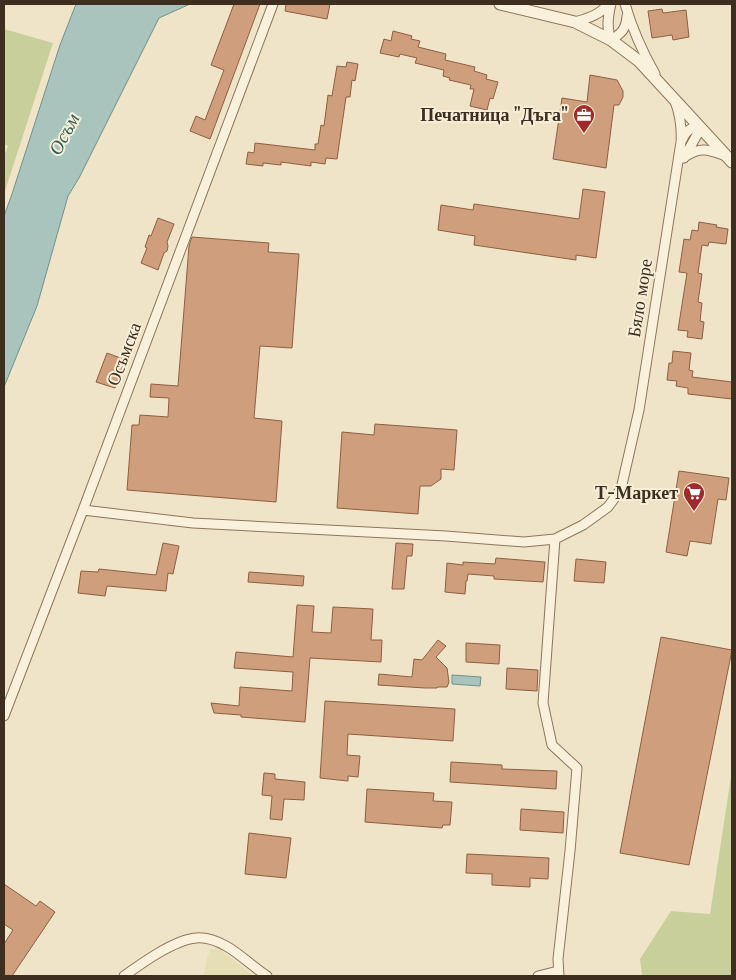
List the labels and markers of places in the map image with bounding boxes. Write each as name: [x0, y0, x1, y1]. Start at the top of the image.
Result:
office icon: Печатница "Дъга": [572, 103, 596, 134]
place label: Печатница "Дъга": [420, 104, 568, 126]
supermarket icon: Т-Маркет: [682, 481, 706, 512]
place label: Т-Маркет: [595, 482, 678, 504]

